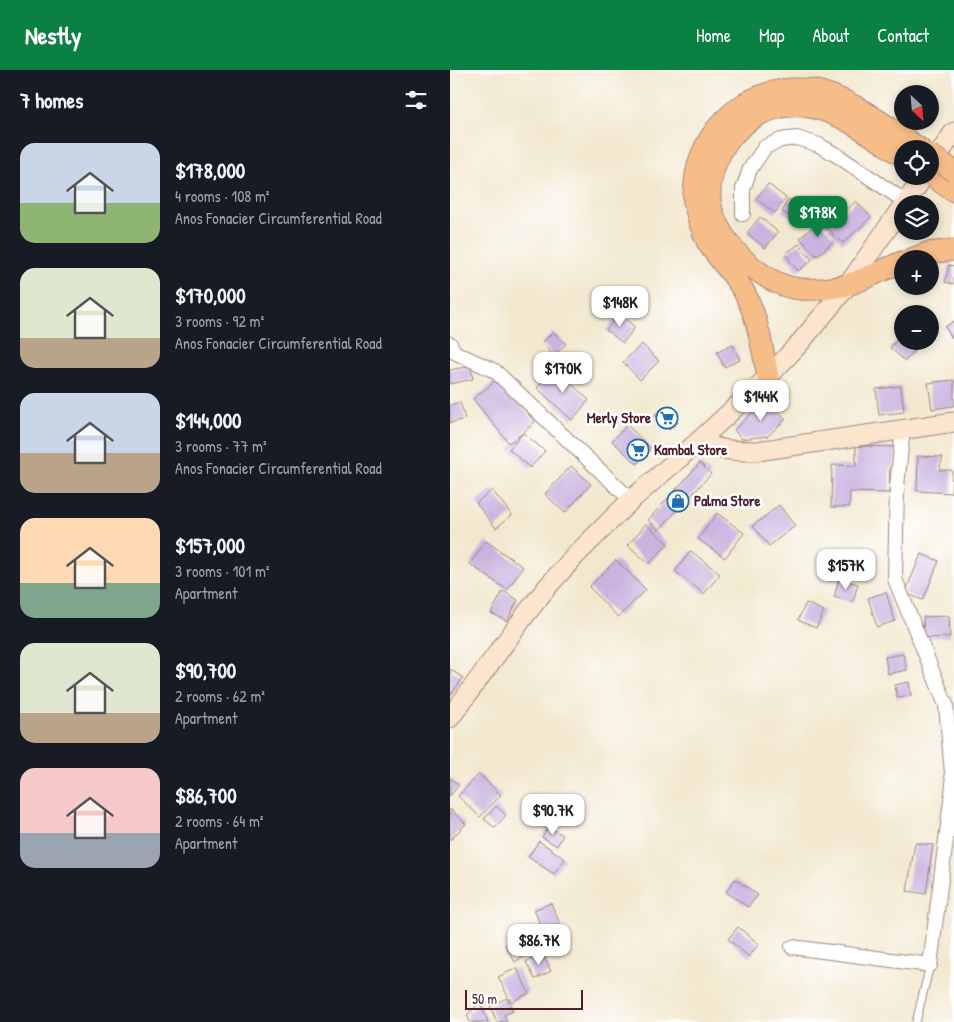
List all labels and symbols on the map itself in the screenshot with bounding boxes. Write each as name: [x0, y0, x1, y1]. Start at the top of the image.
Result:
north arrow: [894, 85, 939, 130]
pin: $178K: [783, 196, 853, 238]
pin: $148K: [585, 286, 655, 328]
pin: $170K: [528, 352, 598, 394]
pin: $144K: [726, 380, 796, 422]
supermarket icon: Merly Store: [655, 406, 679, 430]
place label: Merly Store: [587, 407, 651, 429]
supermarket icon: Kambal Store: [626, 438, 650, 462]
place label: Kambal Store: [654, 439, 727, 460]
shop icon: Palma Store: [666, 489, 690, 513]
place label: Palma Store: [694, 490, 760, 511]
pin: $157K: [811, 548, 881, 591]
pin: $90.7K: [512, 794, 594, 836]
pin: $86.7K: [498, 924, 580, 966]
scale bar: [465, 987, 582, 1010]

